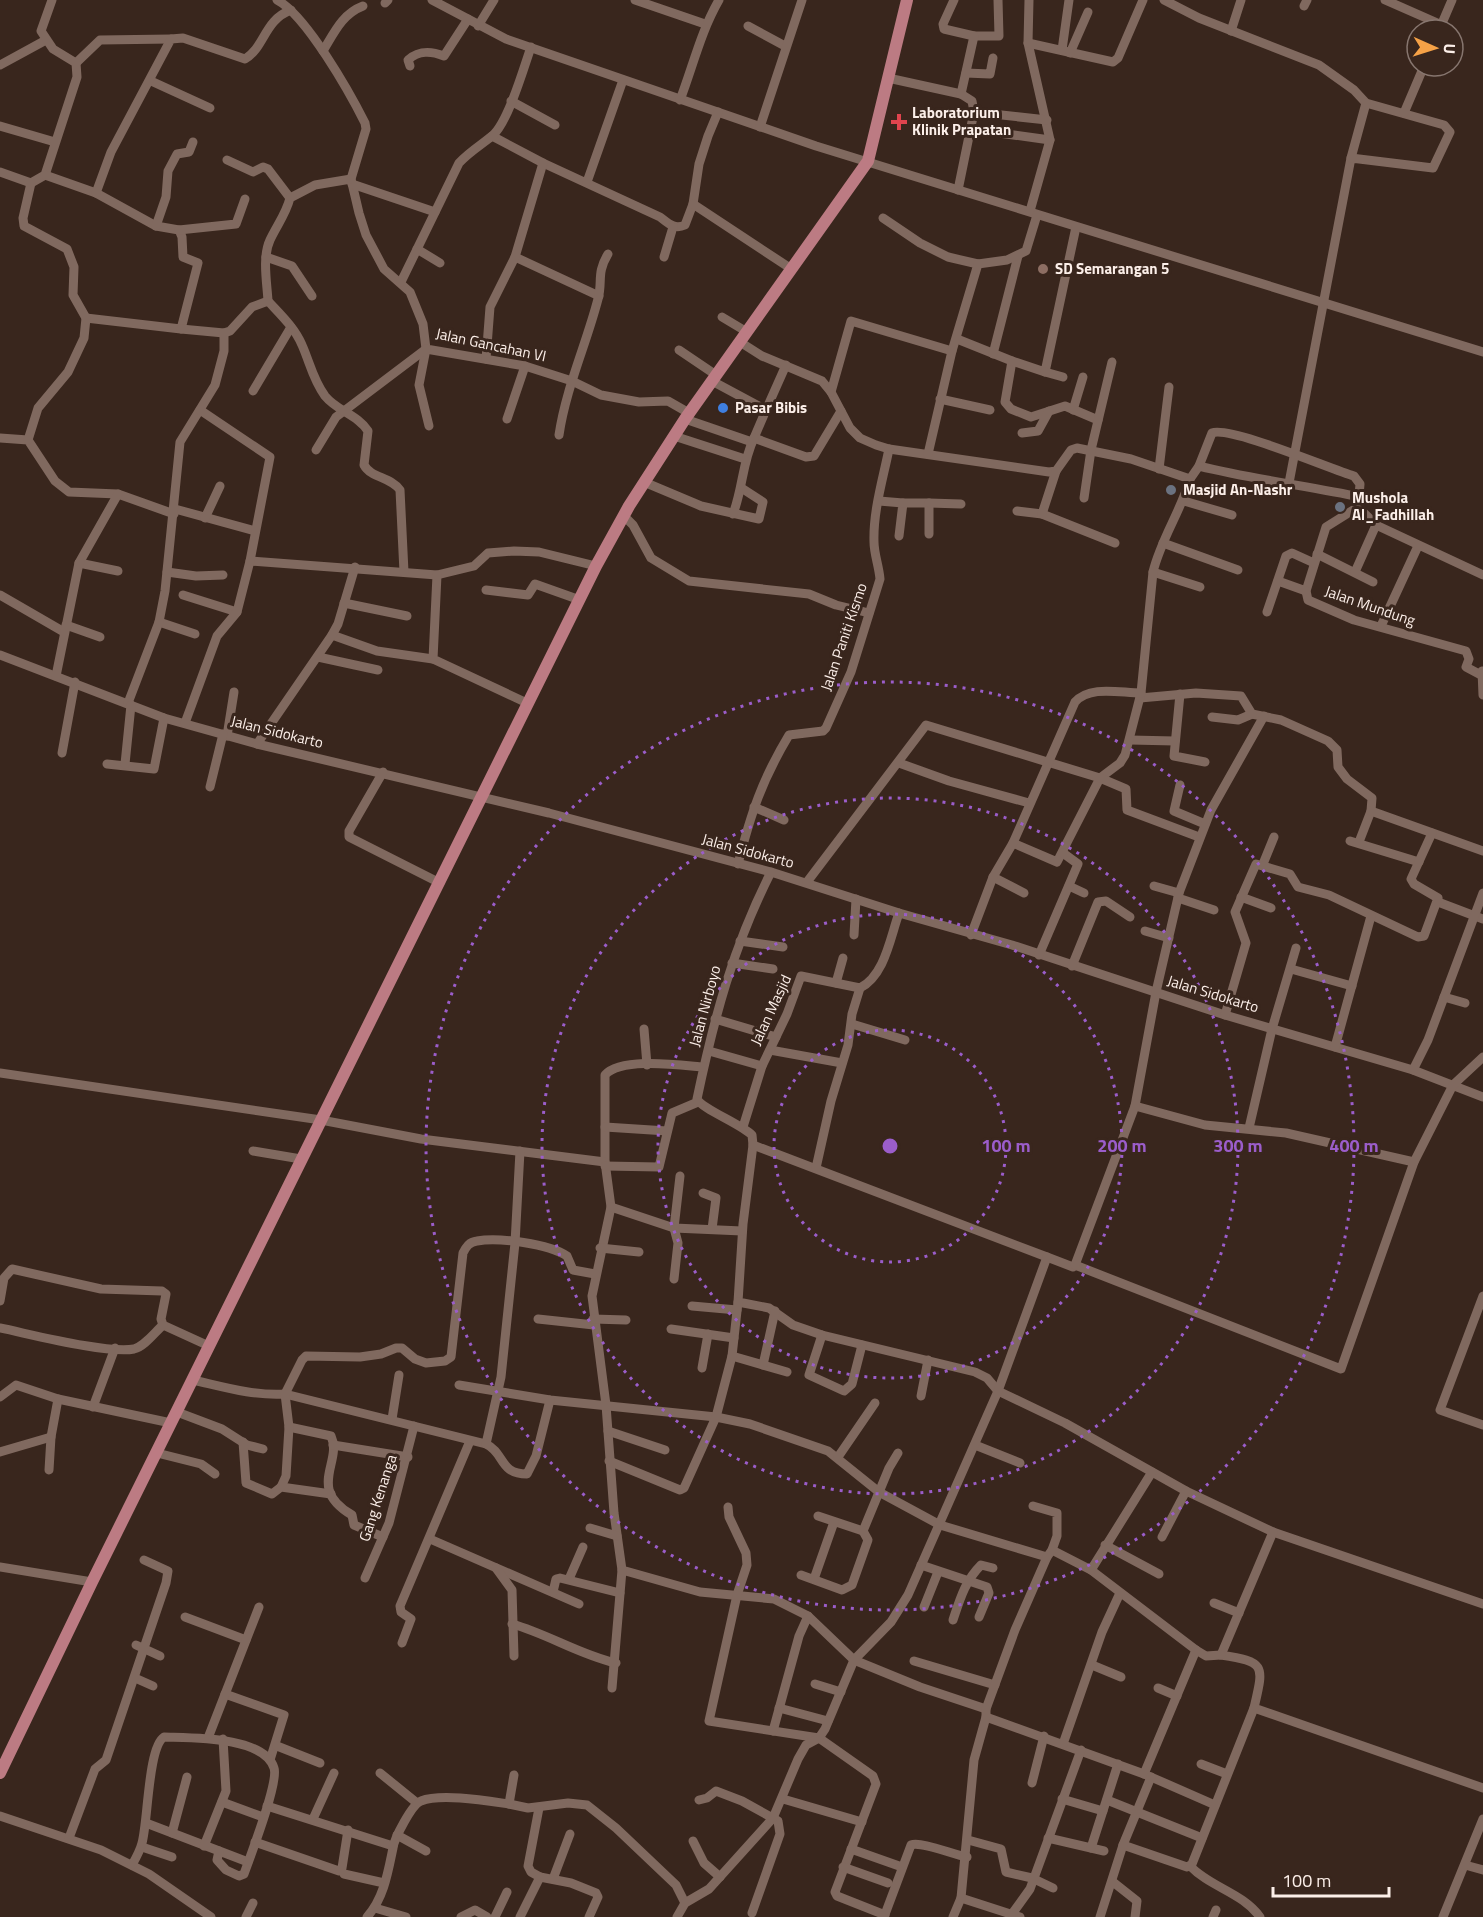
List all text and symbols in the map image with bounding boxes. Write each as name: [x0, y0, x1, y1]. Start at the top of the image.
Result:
north arrow: [1405, 18, 1465, 78]
text: U: [1438, 43, 1462, 55]
place label: Laboratorium Klinik Prapatan: [912, 101, 1011, 141]
marker: Laboratorium Klinik Prapatan: [890, 113, 908, 131]
place label: SD Semarangan 5: [1055, 257, 1169, 280]
marker: SD Semarangan 5: [1036, 262, 1050, 276]
street label: Jalan Gancahan VI: [434, 322, 548, 367]
place label: Pasar Bibis: [735, 396, 807, 419]
marker: Pasar Bibis: [716, 401, 730, 415]
place label: Masjid An-Nashr: [1183, 478, 1293, 501]
marker: Masjid An-Nashr: [1164, 483, 1178, 497]
place label: Mushola Al_Fadhillah: [1352, 486, 1434, 526]
marker: Mushola Al_Fadhillah: [1333, 500, 1347, 514]
street label: Jalan Mundung: [1322, 579, 1419, 632]
street label: Jalan Paniti Kismo: [814, 580, 873, 694]
street label: Jalan Sidokarto: [228, 709, 326, 754]
street label: Jalan Sidokarto: [700, 827, 797, 874]
street label: Jalan Nirboyo: [683, 962, 726, 1049]
street label: Jalan Sidokarto: [1165, 969, 1262, 1018]
street label: Jalan Masjid: [744, 971, 797, 1049]
text: 100 m: [981, 1132, 1031, 1159]
text: 200 m: [1097, 1132, 1147, 1159]
text: 300 m: [1213, 1132, 1263, 1159]
text: 400 m: [1329, 1132, 1379, 1159]
centre of rings: [880, 1136, 900, 1156]
street label: Gang Kenanga: [353, 1451, 403, 1544]
scale bar: [1273, 1860, 1388, 1898]
text: 100 m: [1282, 1867, 1331, 1894]

